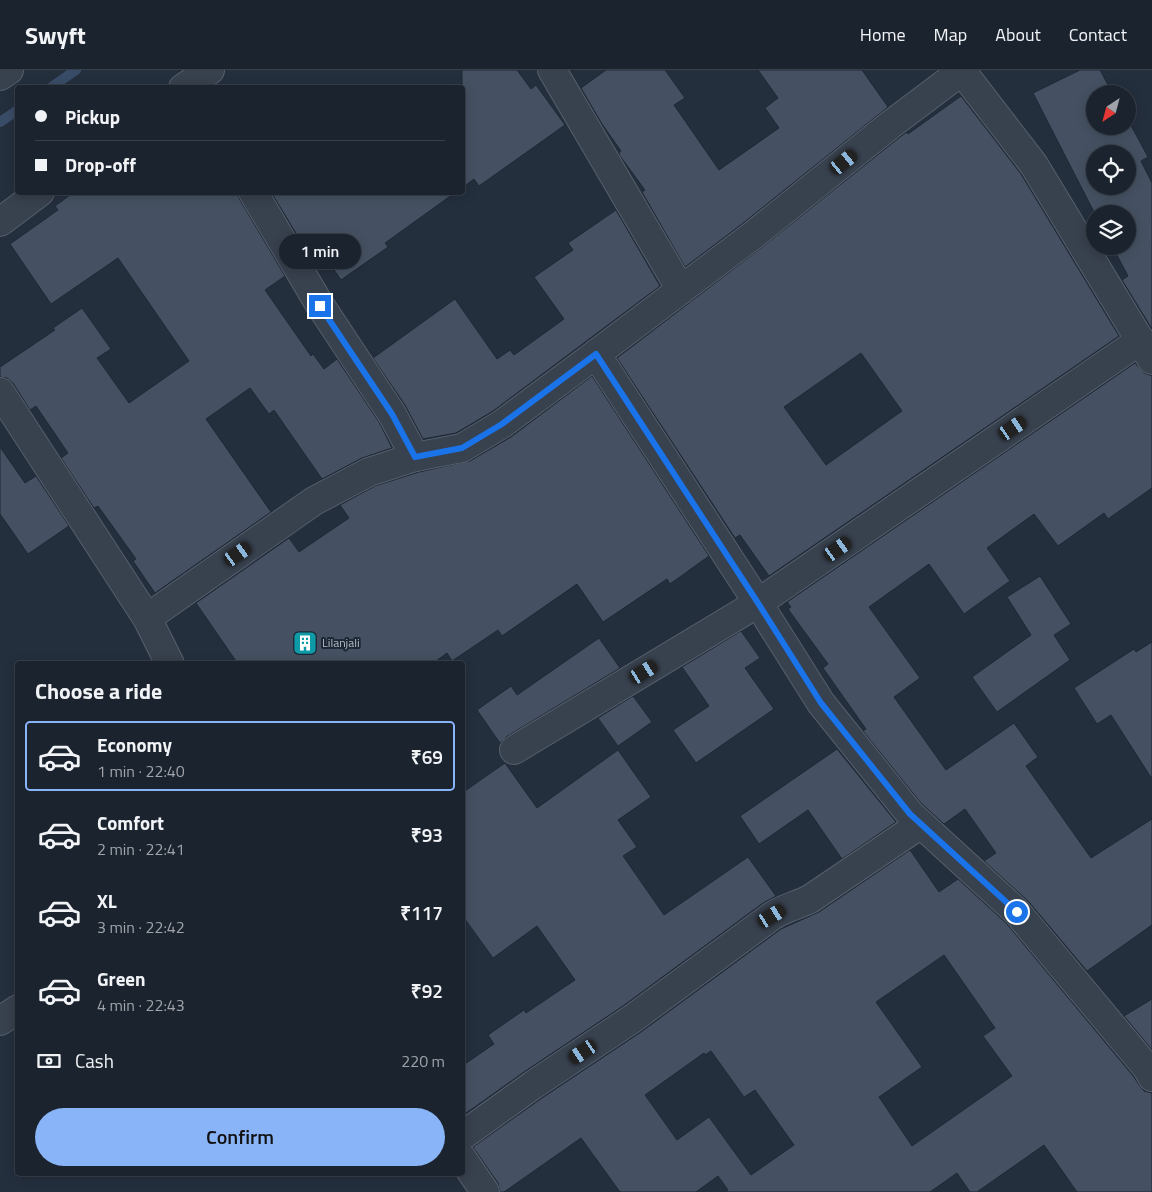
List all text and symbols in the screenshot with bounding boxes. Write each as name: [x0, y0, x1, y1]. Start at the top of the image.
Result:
text: Swyft: [25, 17, 86, 53]
text: Home: [860, 21, 906, 48]
text: Map: [934, 21, 967, 48]
text: About: [995, 21, 1041, 48]
text: Contact: [1069, 21, 1127, 48]
north arrow: [1086, 85, 1136, 135]
map controls: [1086, 85, 1136, 255]
text: Pickup: [65, 102, 120, 131]
button: locate: [1086, 145, 1136, 195]
car: [827, 147, 860, 177]
text: Drop-off: [65, 150, 136, 179]
button: layers: [1086, 205, 1136, 255]
callout: 1 min: [279, 234, 361, 268]
text: 1 min: [301, 239, 339, 263]
route end: [309, 295, 331, 317]
car: [996, 413, 1029, 443]
car: [821, 534, 854, 564]
car: [221, 539, 254, 569]
building icon: Lilanjali: [292, 630, 318, 656]
place label: Lilanjali: [322, 633, 360, 652]
car: [627, 658, 660, 686]
text: Choose a ride: [35, 674, 162, 708]
text: Economy: [97, 730, 172, 759]
icon: car: [37, 734, 82, 779]
text: ₹69: [411, 742, 443, 771]
text: 1 min · 22:40: [97, 759, 185, 783]
text: Comfort: [97, 808, 164, 837]
icon: car: [37, 812, 82, 857]
text: ₹93: [411, 820, 443, 849]
text: 2 min · 22:41: [97, 837, 185, 861]
text: XL: [97, 886, 117, 915]
icon: car: [37, 890, 82, 935]
text: ₹117: [400, 898, 443, 927]
route start: [1006, 901, 1028, 923]
car: [755, 902, 788, 930]
text: 3 min · 22:42: [97, 915, 185, 939]
text: Green: [97, 964, 146, 993]
icon: car: [37, 968, 82, 1013]
text: ₹92: [411, 976, 443, 1005]
text: 4 min · 22:43: [97, 993, 185, 1017]
car: [566, 1037, 599, 1067]
text: Cash: [75, 1046, 114, 1075]
icon: cash: [35, 1047, 63, 1075]
text: 220 m: [401, 1049, 445, 1073]
button: Confirm: [35, 1108, 445, 1166]

